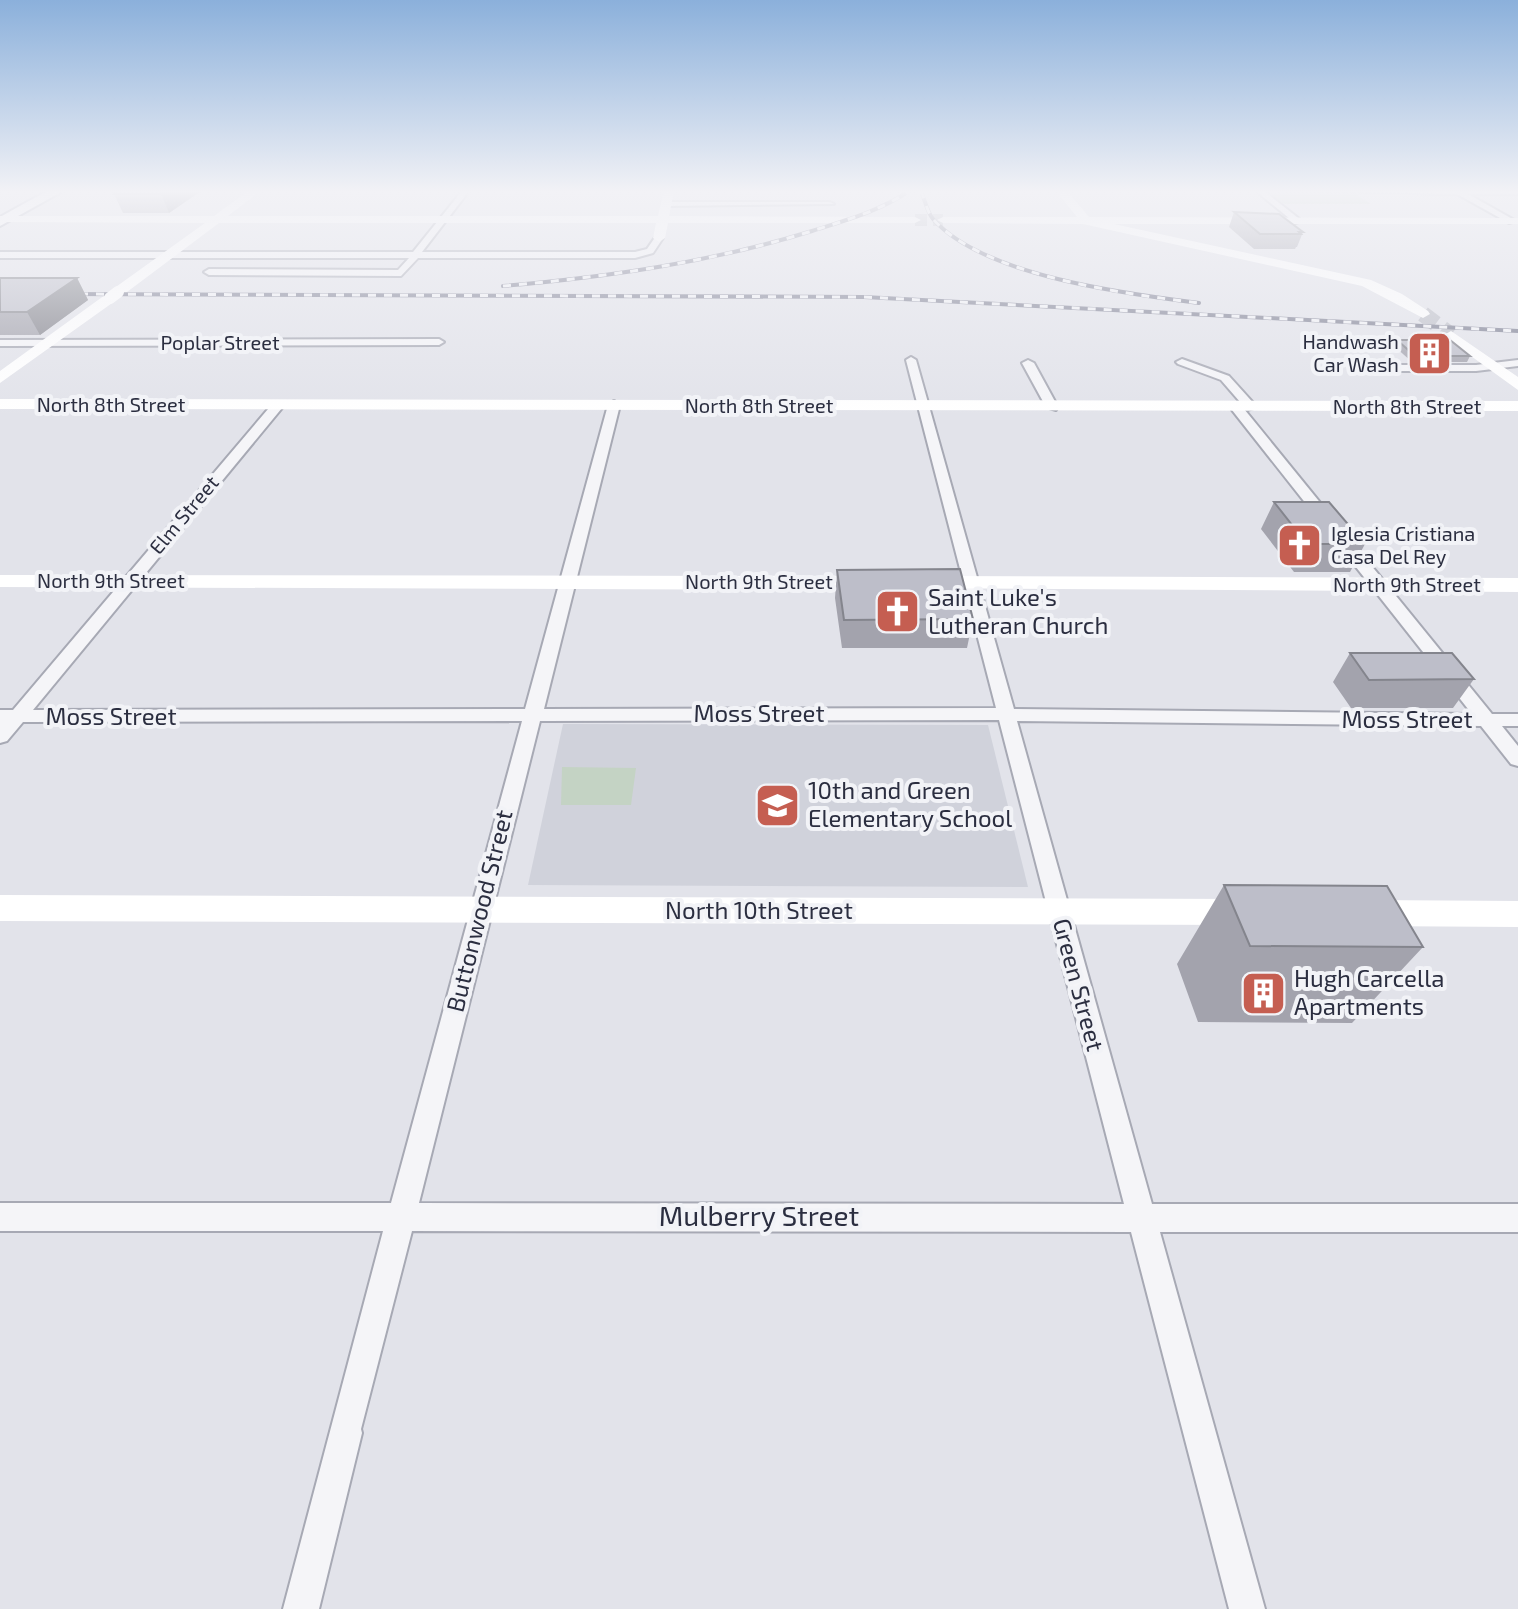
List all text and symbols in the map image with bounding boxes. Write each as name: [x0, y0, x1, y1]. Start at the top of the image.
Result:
place label: Handwash Car Wash: [1302, 329, 1399, 376]
street label: Poplar Street: [160, 330, 280, 354]
building icon: Handwash Car Wash: [1406, 330, 1454, 378]
street label: North 8th Street: [37, 392, 186, 416]
street label: North 8th Street: [685, 393, 834, 417]
street label: North 8th Street: [1333, 394, 1482, 418]
street label: Elm Street: [144, 470, 223, 558]
place label: Iglesia Cristiana Casa Del Rey: [1331, 521, 1475, 568]
church icon: Iglesia Cristiana Casa Del Rey: [1276, 522, 1324, 570]
street label: North 9th Street: [37, 568, 185, 592]
street label: North 9th Street: [685, 569, 833, 593]
street label: North 9th Street: [1333, 572, 1481, 596]
place label: Saint Luke's Lutheran Church: [928, 582, 1108, 639]
church icon: Saint Luke's Lutheran Church: [873, 588, 921, 636]
street label: Moss Street: [693, 698, 825, 727]
street label: Moss Street: [45, 701, 177, 730]
street label: Moss Street: [1341, 704, 1473, 733]
place label: 10th and Green Elementary School: [808, 775, 1012, 832]
school or university icon: 10th and Green Elementary School: [753, 781, 801, 829]
street label: Buttonwood Street: [439, 807, 518, 1015]
street label: North 10th Street: [665, 895, 853, 924]
street label: Green Street: [1048, 915, 1111, 1054]
place label: Hugh Carcella Apartments: [1294, 963, 1444, 1020]
building icon: Hugh Carcella Apartments: [1239, 969, 1287, 1017]
street label: Mulberry Street: [659, 1198, 859, 1232]

